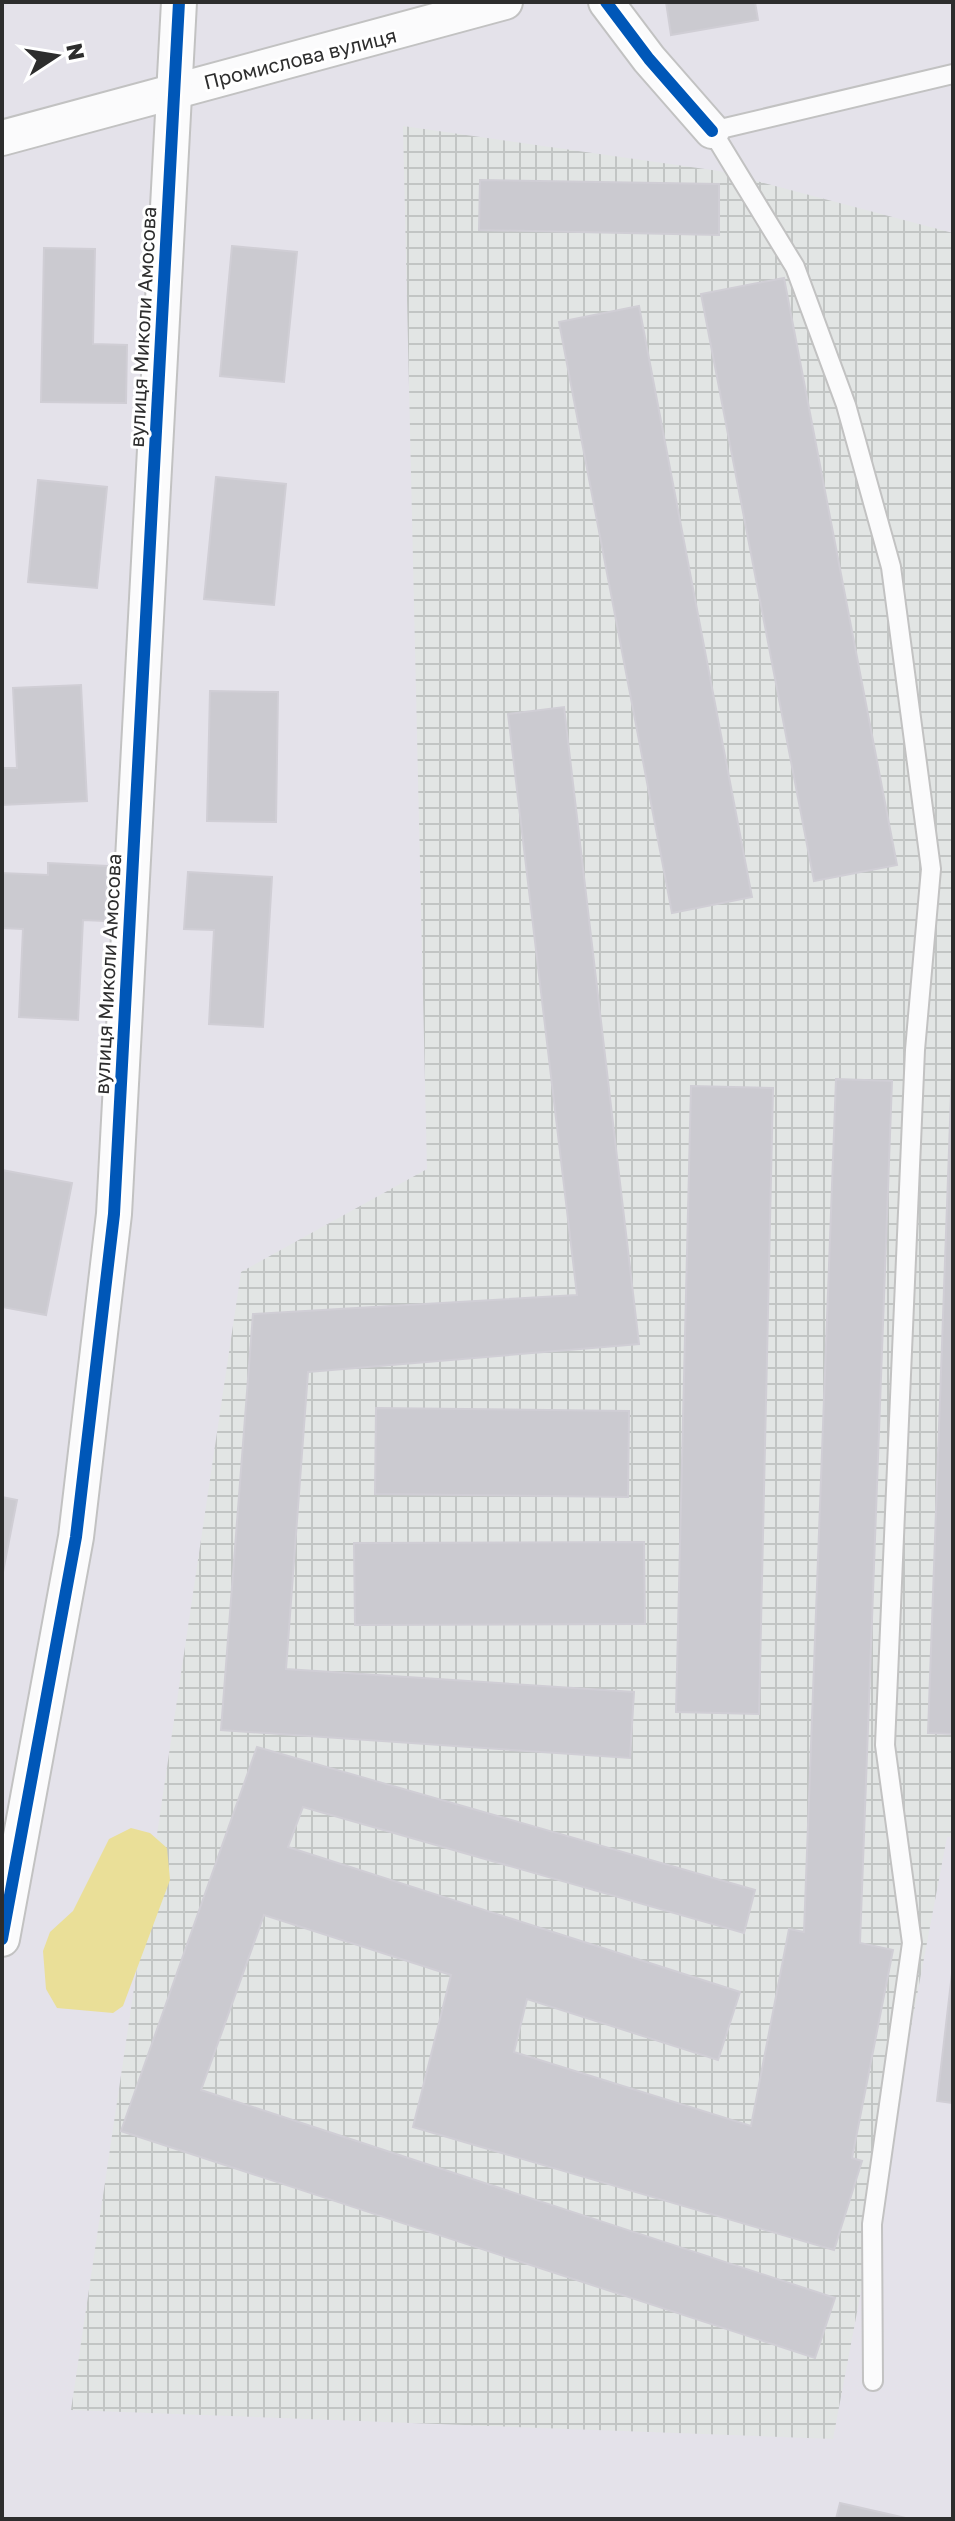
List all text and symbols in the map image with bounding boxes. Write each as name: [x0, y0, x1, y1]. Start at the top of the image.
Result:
north arrow: [16, 16, 96, 96]
street label: Промислова вулиця: [201, 22, 399, 94]
text: N: [61, 41, 91, 63]
street label: вулиця Миколи Амосова: [124, 206, 160, 448]
street label: вулиця Миколи Амосова: [89, 853, 125, 1095]

